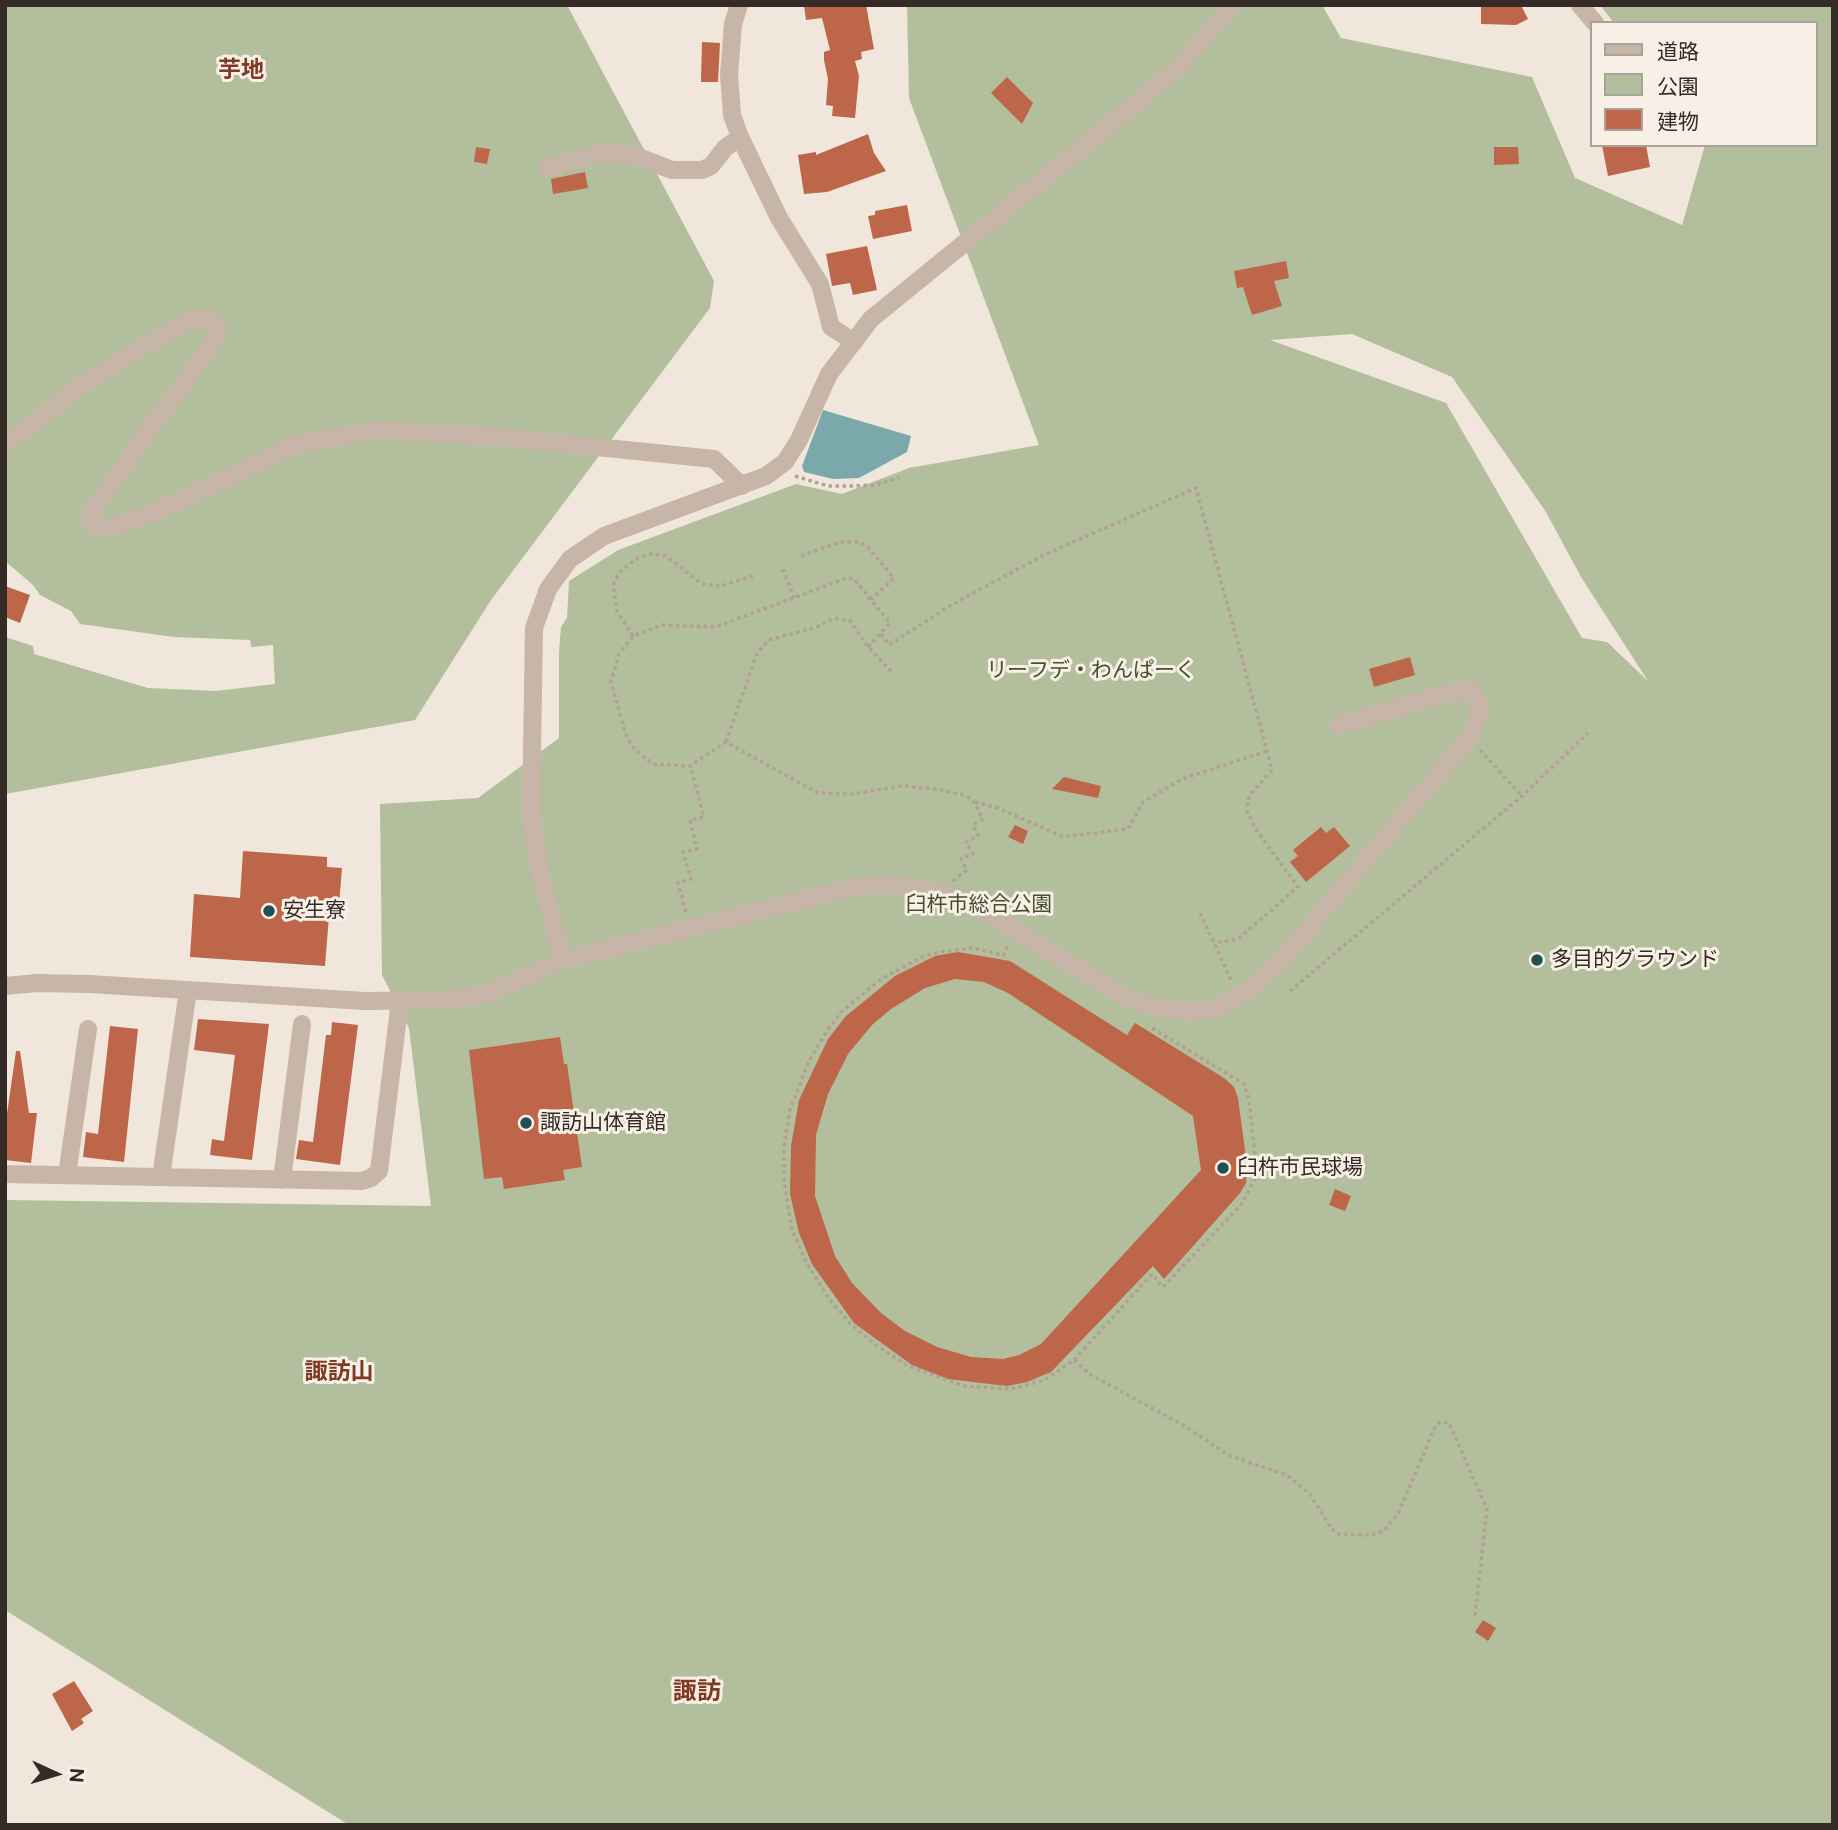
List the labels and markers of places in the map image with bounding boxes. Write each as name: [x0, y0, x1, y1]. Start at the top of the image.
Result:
place label: 安生寮: [283, 898, 346, 924]
marker: 安生寮: [261, 903, 277, 919]
place label: 多目的グラウンド: [1551, 947, 1719, 973]
marker: 多目的グラウンド: [1529, 952, 1545, 968]
place label: 諏訪山体育館: [540, 1110, 666, 1136]
marker: 諏訪山体育館: [518, 1115, 534, 1131]
place label: 臼杵市民球場: [1237, 1155, 1363, 1181]
marker: 臼杵市民球場: [1215, 1160, 1231, 1176]

